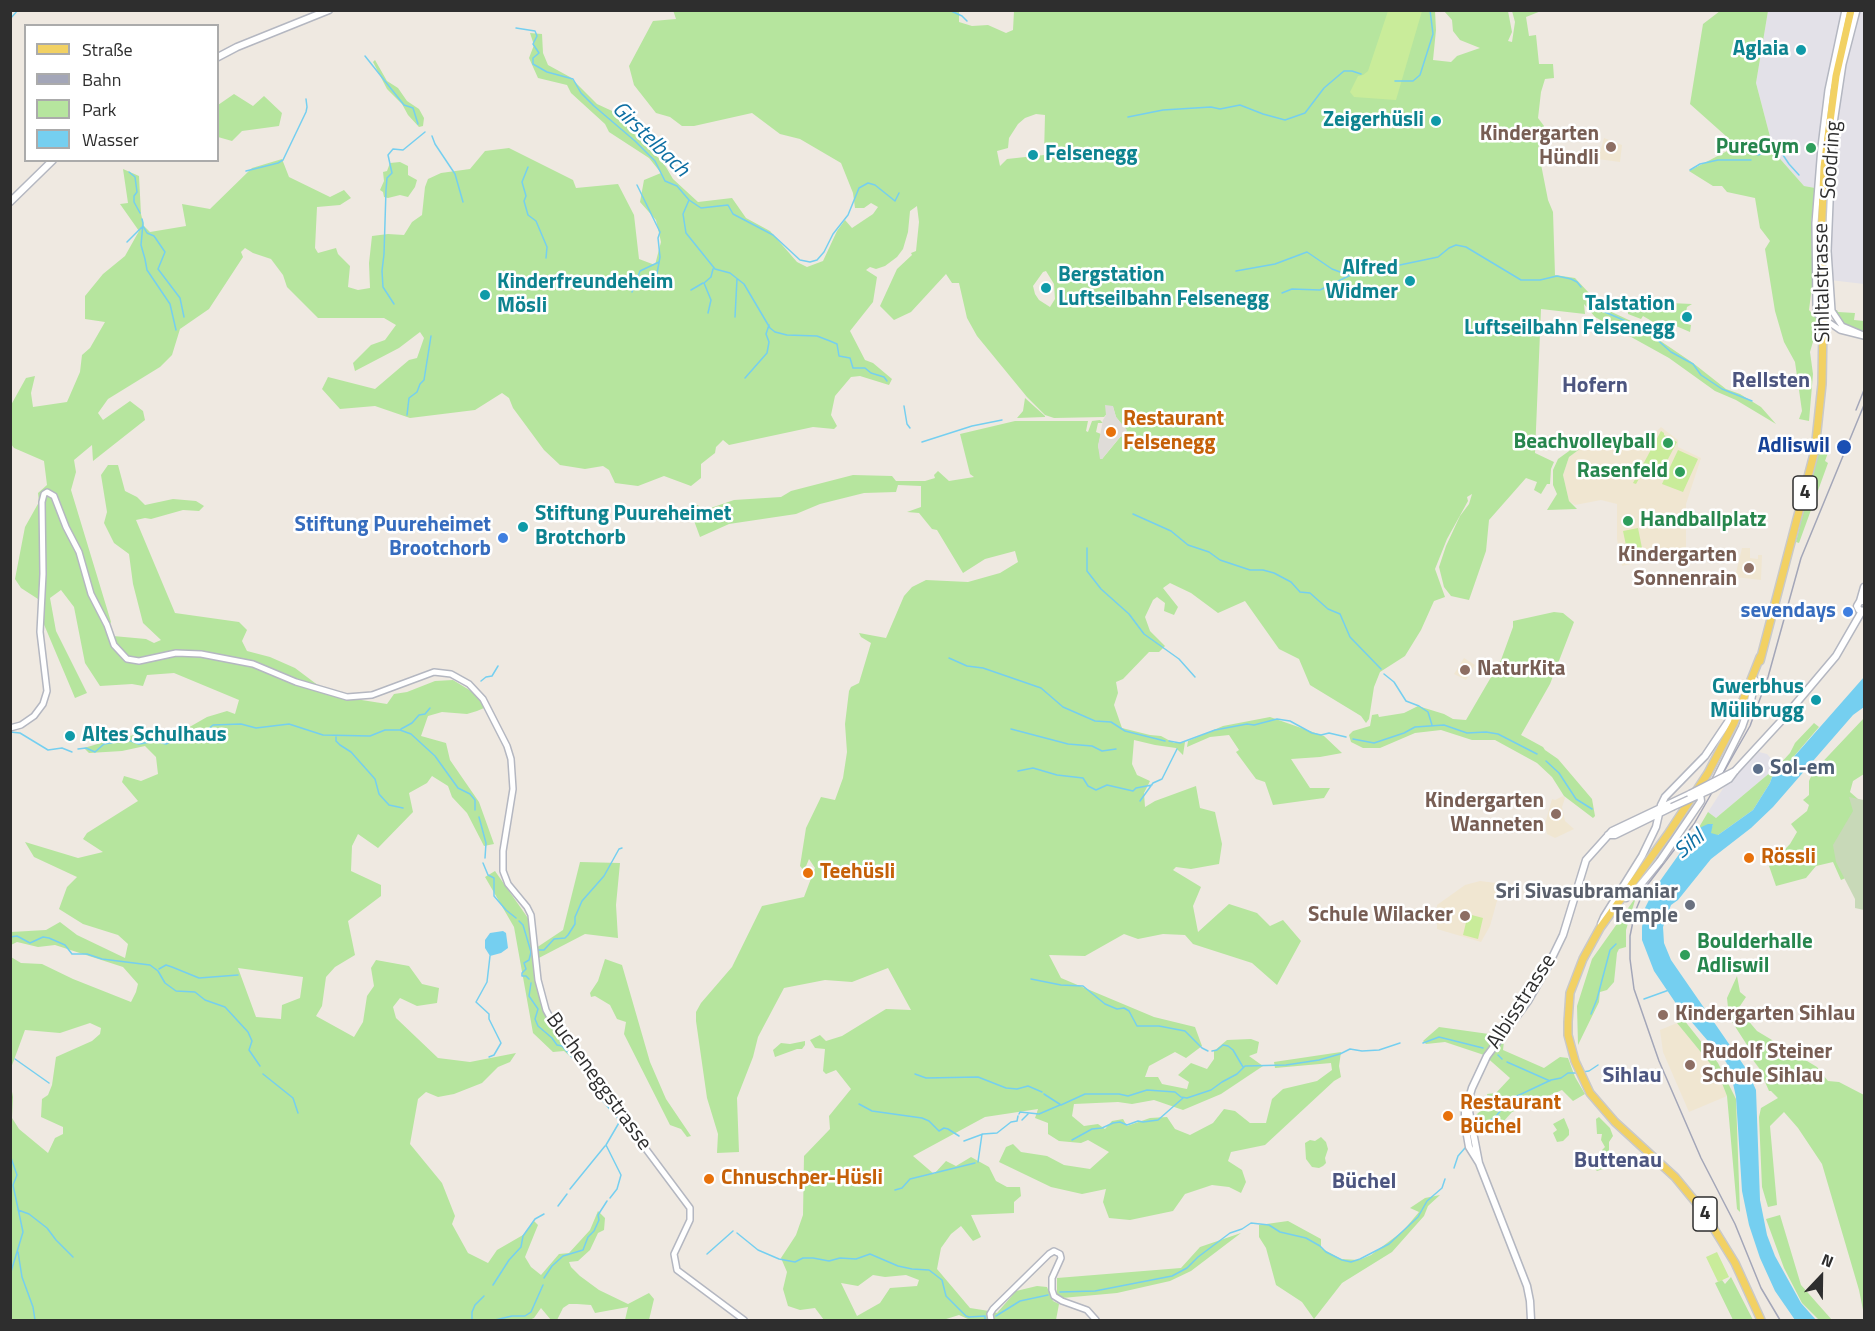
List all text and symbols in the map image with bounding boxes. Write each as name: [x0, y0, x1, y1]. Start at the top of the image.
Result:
legend: [24, 24, 219, 162]
text: Straße: [82, 36, 133, 63]
place label: Aglaia: [1733, 37, 1789, 63]
marker: Aglaia: [1794, 43, 1808, 57]
text: Bahn: [82, 66, 121, 93]
text: Park: [82, 96, 116, 123]
water label: Girstelbach: [606, 97, 694, 183]
place label: Zeigerhüsli: [1323, 108, 1424, 134]
marker: Zeigerhüsli: [1429, 114, 1443, 128]
street label: Soodring: [1817, 120, 1847, 200]
place label: Kindergarten Hündli: [1480, 122, 1599, 172]
text: Wasser: [82, 126, 139, 153]
place label: PureGym: [1716, 135, 1799, 161]
marker: Kindergarten Hündli: [1604, 140, 1618, 154]
marker: PureGym: [1804, 141, 1818, 155]
place label: Felsenegg: [1045, 142, 1138, 168]
marker: Felsenegg: [1026, 148, 1040, 162]
street label: Sihltalstrasse: [1809, 223, 1837, 343]
place label: Alfred Widmer: [1325, 256, 1398, 306]
place label: Bergstation Luftseilbahn Felsenegg: [1058, 263, 1269, 313]
place label: Kinderfreundeheim Mösli: [497, 270, 673, 320]
marker: Alfred Widmer: [1403, 274, 1417, 288]
marker: Bergstation Luftseilbahn Felsenegg: [1039, 281, 1053, 295]
marker: Kinderfreundeheim Mösli: [478, 288, 492, 302]
place label: Talstation Luftseilbahn Felsenegg: [1464, 292, 1675, 342]
marker: Talstation Luftseilbahn Felsenegg: [1680, 310, 1694, 324]
district label: Rellsten: [1732, 369, 1810, 395]
district label: Hofern: [1562, 374, 1628, 400]
place label: Restaurant Felsenegg: [1123, 407, 1224, 457]
marker: Restaurant Felsenegg: [1104, 425, 1118, 439]
place label: Beachvolleyball: [1514, 430, 1656, 456]
place label: Adliswil: [1758, 434, 1830, 460]
marker: Beachvolleyball: [1661, 436, 1675, 450]
marker: Adliswil: [1835, 438, 1853, 456]
place label: Rasenfeld: [1577, 459, 1668, 485]
marker: Rasenfeld: [1673, 465, 1687, 479]
road number: 4: [1793, 476, 1817, 510]
place label: Stiftung Puureheimet Brotchorb: [535, 502, 731, 552]
place label: Handballplatz: [1640, 508, 1767, 534]
place label: Stiftung Puureheimet Brootchorb: [295, 513, 491, 563]
marker: Handballplatz: [1621, 514, 1635, 528]
marker: Stiftung Puureheimet Brotchorb: [516, 520, 530, 534]
marker: Stiftung Puureheimet Brootchorb: [496, 531, 510, 545]
place label: Kindergarten Sonnenrain: [1618, 543, 1737, 593]
marker: Kindergarten Sonnenrain: [1742, 561, 1756, 575]
place label: sevendays: [1740, 599, 1836, 625]
marker: sevendays: [1841, 605, 1855, 619]
place label: NaturKita: [1477, 657, 1566, 683]
marker: NaturKita: [1458, 663, 1472, 677]
place label: Gwerbhus Mülibrugg: [1710, 675, 1804, 725]
marker: Gwerbhus Mülibrugg: [1809, 693, 1823, 707]
place label: Altes Schulhaus: [82, 723, 227, 749]
marker: Altes Schulhaus: [63, 729, 77, 743]
place label: Sol-em: [1770, 756, 1835, 782]
marker: Sol-em: [1751, 762, 1765, 776]
place label: Kindergarten Wanneten: [1425, 789, 1544, 839]
marker: Kindergarten Wanneten: [1549, 807, 1563, 821]
water label: Sihl: [1670, 825, 1710, 865]
place label: Rössli: [1761, 845, 1816, 871]
marker: Rössli: [1742, 851, 1756, 865]
place label: Teehüsli: [820, 860, 895, 886]
marker: Teehüsli: [801, 866, 815, 880]
place label: Sri Sivasubramaniar Temple: [1495, 880, 1678, 930]
marker: Sri Sivasubramaniar Temple: [1683, 898, 1697, 912]
place label: Schule Wilacker: [1308, 903, 1453, 929]
marker: Schule Wilacker: [1458, 909, 1472, 923]
place label: Boulderhalle Adliswil: [1697, 930, 1813, 980]
marker: Boulderhalle Adliswil: [1678, 948, 1692, 962]
street label: Albisstrasse: [1482, 950, 1562, 1054]
place label: Kindergarten Sihlau: [1675, 1002, 1855, 1028]
street label: Bucheneggstrasse: [540, 1008, 656, 1156]
marker: Kindergarten Sihlau: [1656, 1008, 1670, 1022]
place label: Rudolf Steiner Schule Sihlau: [1702, 1040, 1832, 1090]
marker: Rudolf Steiner Schule Sihlau: [1683, 1058, 1697, 1072]
district label: Sihlau: [1602, 1064, 1662, 1090]
place label: Restaurant Büchel: [1460, 1091, 1561, 1141]
marker: Restaurant Büchel: [1441, 1109, 1455, 1123]
district label: Buttenau: [1574, 1149, 1662, 1175]
place label: Chnuschper-Hüsli: [721, 1166, 883, 1192]
district label: Büchel: [1332, 1170, 1396, 1196]
marker: Chnuschper-Hüsli: [702, 1172, 716, 1186]
road number: 4: [1693, 1197, 1717, 1231]
north arrow: [1791, 1247, 1851, 1307]
text: N: [1818, 1247, 1837, 1274]

